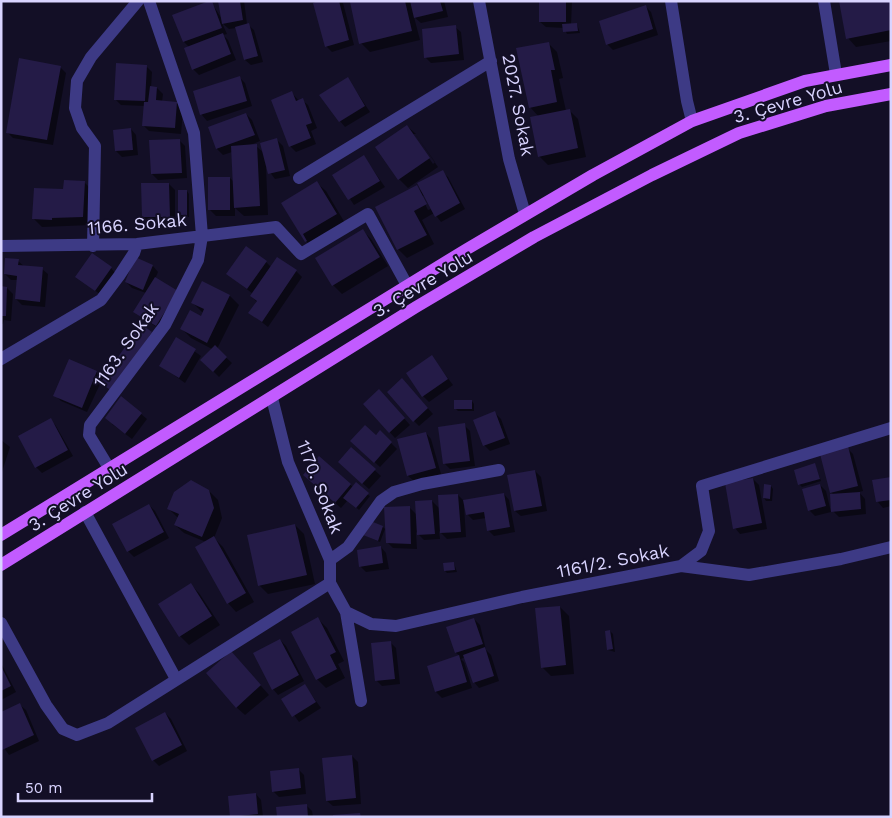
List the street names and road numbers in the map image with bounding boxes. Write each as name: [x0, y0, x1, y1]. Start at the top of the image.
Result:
street label: 2027. Sokak: [498, 52, 539, 158]
street label: 3. Çevre Yolu: [731, 76, 845, 127]
street label: 1166. Sokak: [86, 209, 187, 238]
street label: 3. Çevre Yolu: [369, 246, 476, 322]
street label: 1163. Sokak: [89, 298, 163, 391]
street label: 1170. Sokak: [293, 437, 348, 536]
street label: 3. Çevre Yolu: [24, 458, 131, 535]
street label: 1161/2. Sokak: [555, 539, 671, 582]

